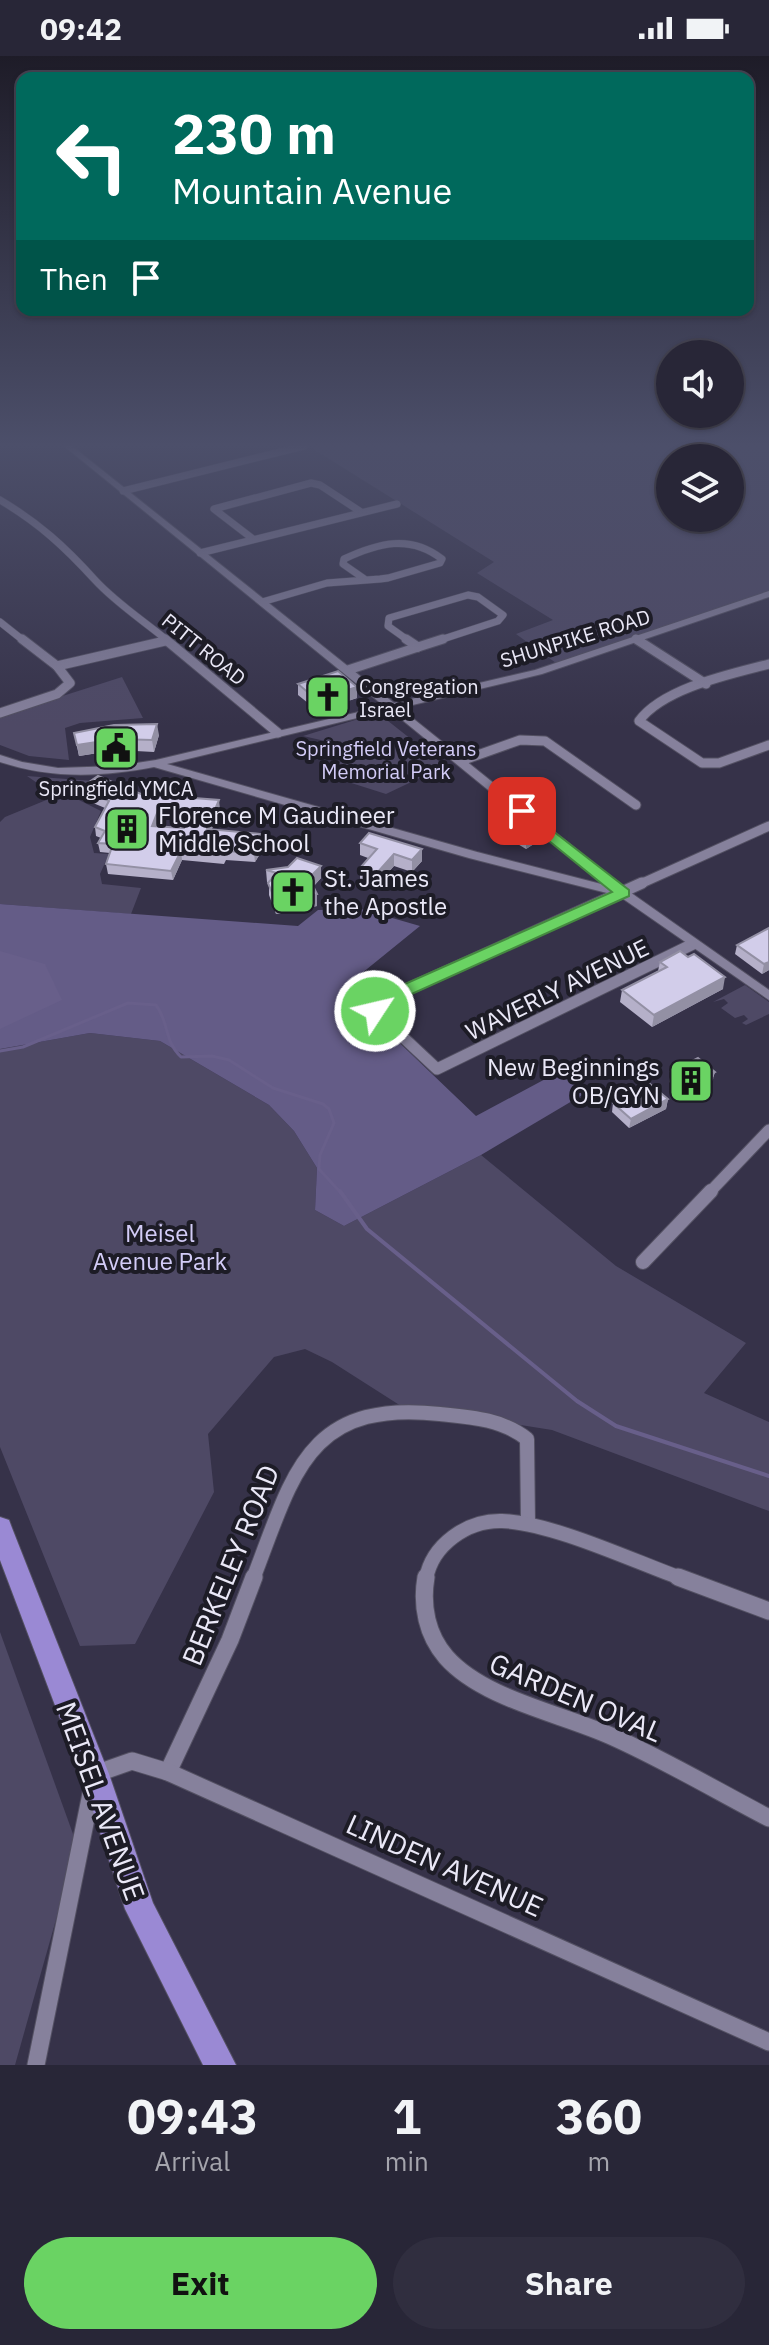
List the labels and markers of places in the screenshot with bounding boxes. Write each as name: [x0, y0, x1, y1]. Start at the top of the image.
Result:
church icon: Congregation Israel: [304, 673, 352, 721]
place label: Congregation Israel: [359, 673, 479, 723]
public building icon: Springfield YMCA: [92, 724, 140, 772]
place label: Springfield YMCA: [39, 775, 194, 802]
pin: [488, 777, 556, 845]
place label: Florence M Gaudineer Middle School: [158, 799, 395, 859]
building icon: Florence M Gaudineer Middle School: [103, 805, 151, 853]
place label: St. James the Apostle: [324, 862, 447, 922]
church icon: St. James the Apostle: [269, 868, 317, 916]
place label: New Beginnings OB/GYN: [487, 1051, 660, 1111]
building icon: New Beginnings OB/GYN: [667, 1057, 715, 1105]

